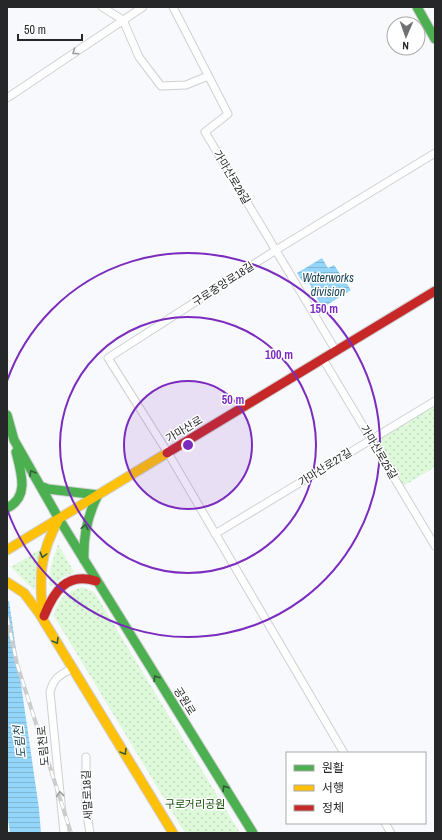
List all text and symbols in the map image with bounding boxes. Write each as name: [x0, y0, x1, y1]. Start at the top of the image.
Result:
scale bar: [18, 16, 82, 42]
north arrow: [386, 16, 426, 56]
text: 50 m: [24, 22, 46, 38]
text: N: [402, 39, 409, 53]
one-way arrow: [73, 47, 80, 54]
street label: 가마산로26길: [210, 147, 254, 207]
street label: 구로중앙로18길: [190, 259, 256, 309]
water label: Waterworks division: [302, 270, 354, 300]
text: 150 m: [310, 301, 338, 317]
text: 100 m: [265, 347, 293, 363]
text: 50 m: [222, 392, 244, 408]
street label: 가마산로: [163, 413, 205, 445]
street label: 가마산로25길: [357, 422, 401, 482]
centre of rings: [181, 438, 195, 452]
street label: 가마산로27길: [296, 445, 354, 489]
one-way arrow: [30, 470, 37, 477]
one-way arrow: [81, 524, 89, 530]
one-way arrow: [39, 551, 48, 558]
one-way arrow: [52, 637, 59, 644]
one-way arrow: [154, 675, 161, 682]
street label: 공원로: [171, 684, 199, 718]
water label: 도림천: [10, 723, 30, 759]
street label: 도림천로: [34, 725, 52, 767]
one-way arrow: [119, 748, 126, 755]
legend: [286, 752, 426, 824]
text: 원활: [322, 760, 344, 776]
street label: 새말로18길: [79, 769, 95, 821]
text: 서행: [322, 780, 344, 796]
one-way arrow: [222, 785, 230, 792]
one-way arrow: [55, 791, 64, 797]
park label: 구로거리공원: [165, 797, 225, 811]
text: 정체: [322, 800, 344, 816]

